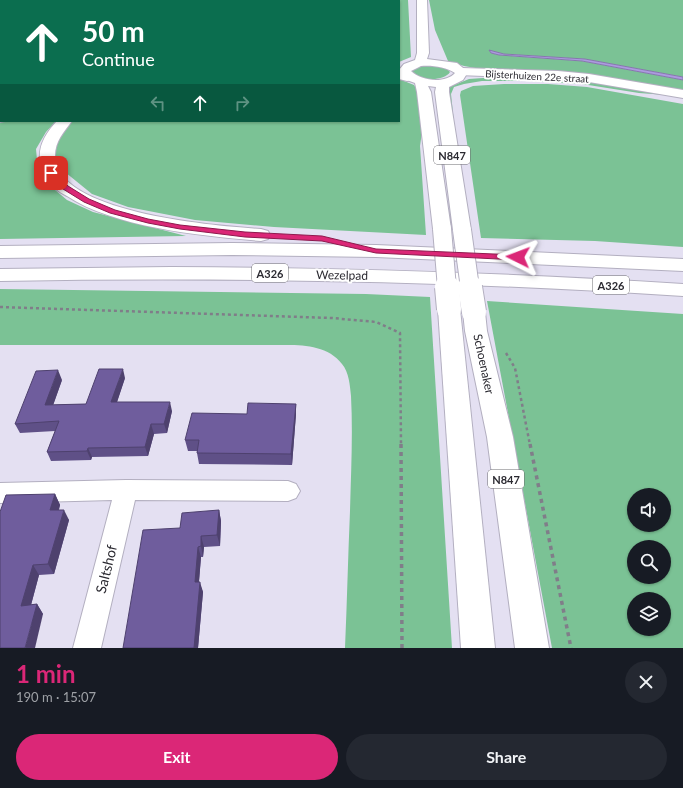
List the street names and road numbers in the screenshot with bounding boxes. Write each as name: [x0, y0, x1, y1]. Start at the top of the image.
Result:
street label: Bijsterhuizen 22e straat: [485, 67, 590, 85]
road number: N847: [434, 146, 470, 164]
road number: A326: [252, 264, 288, 282]
street label: Wezelpad: [316, 267, 368, 283]
road number: A326: [593, 276, 629, 294]
street label: Schoenaker: [470, 333, 498, 396]
road number: N847: [488, 470, 524, 488]
street label: Saltshof: [92, 543, 120, 595]

